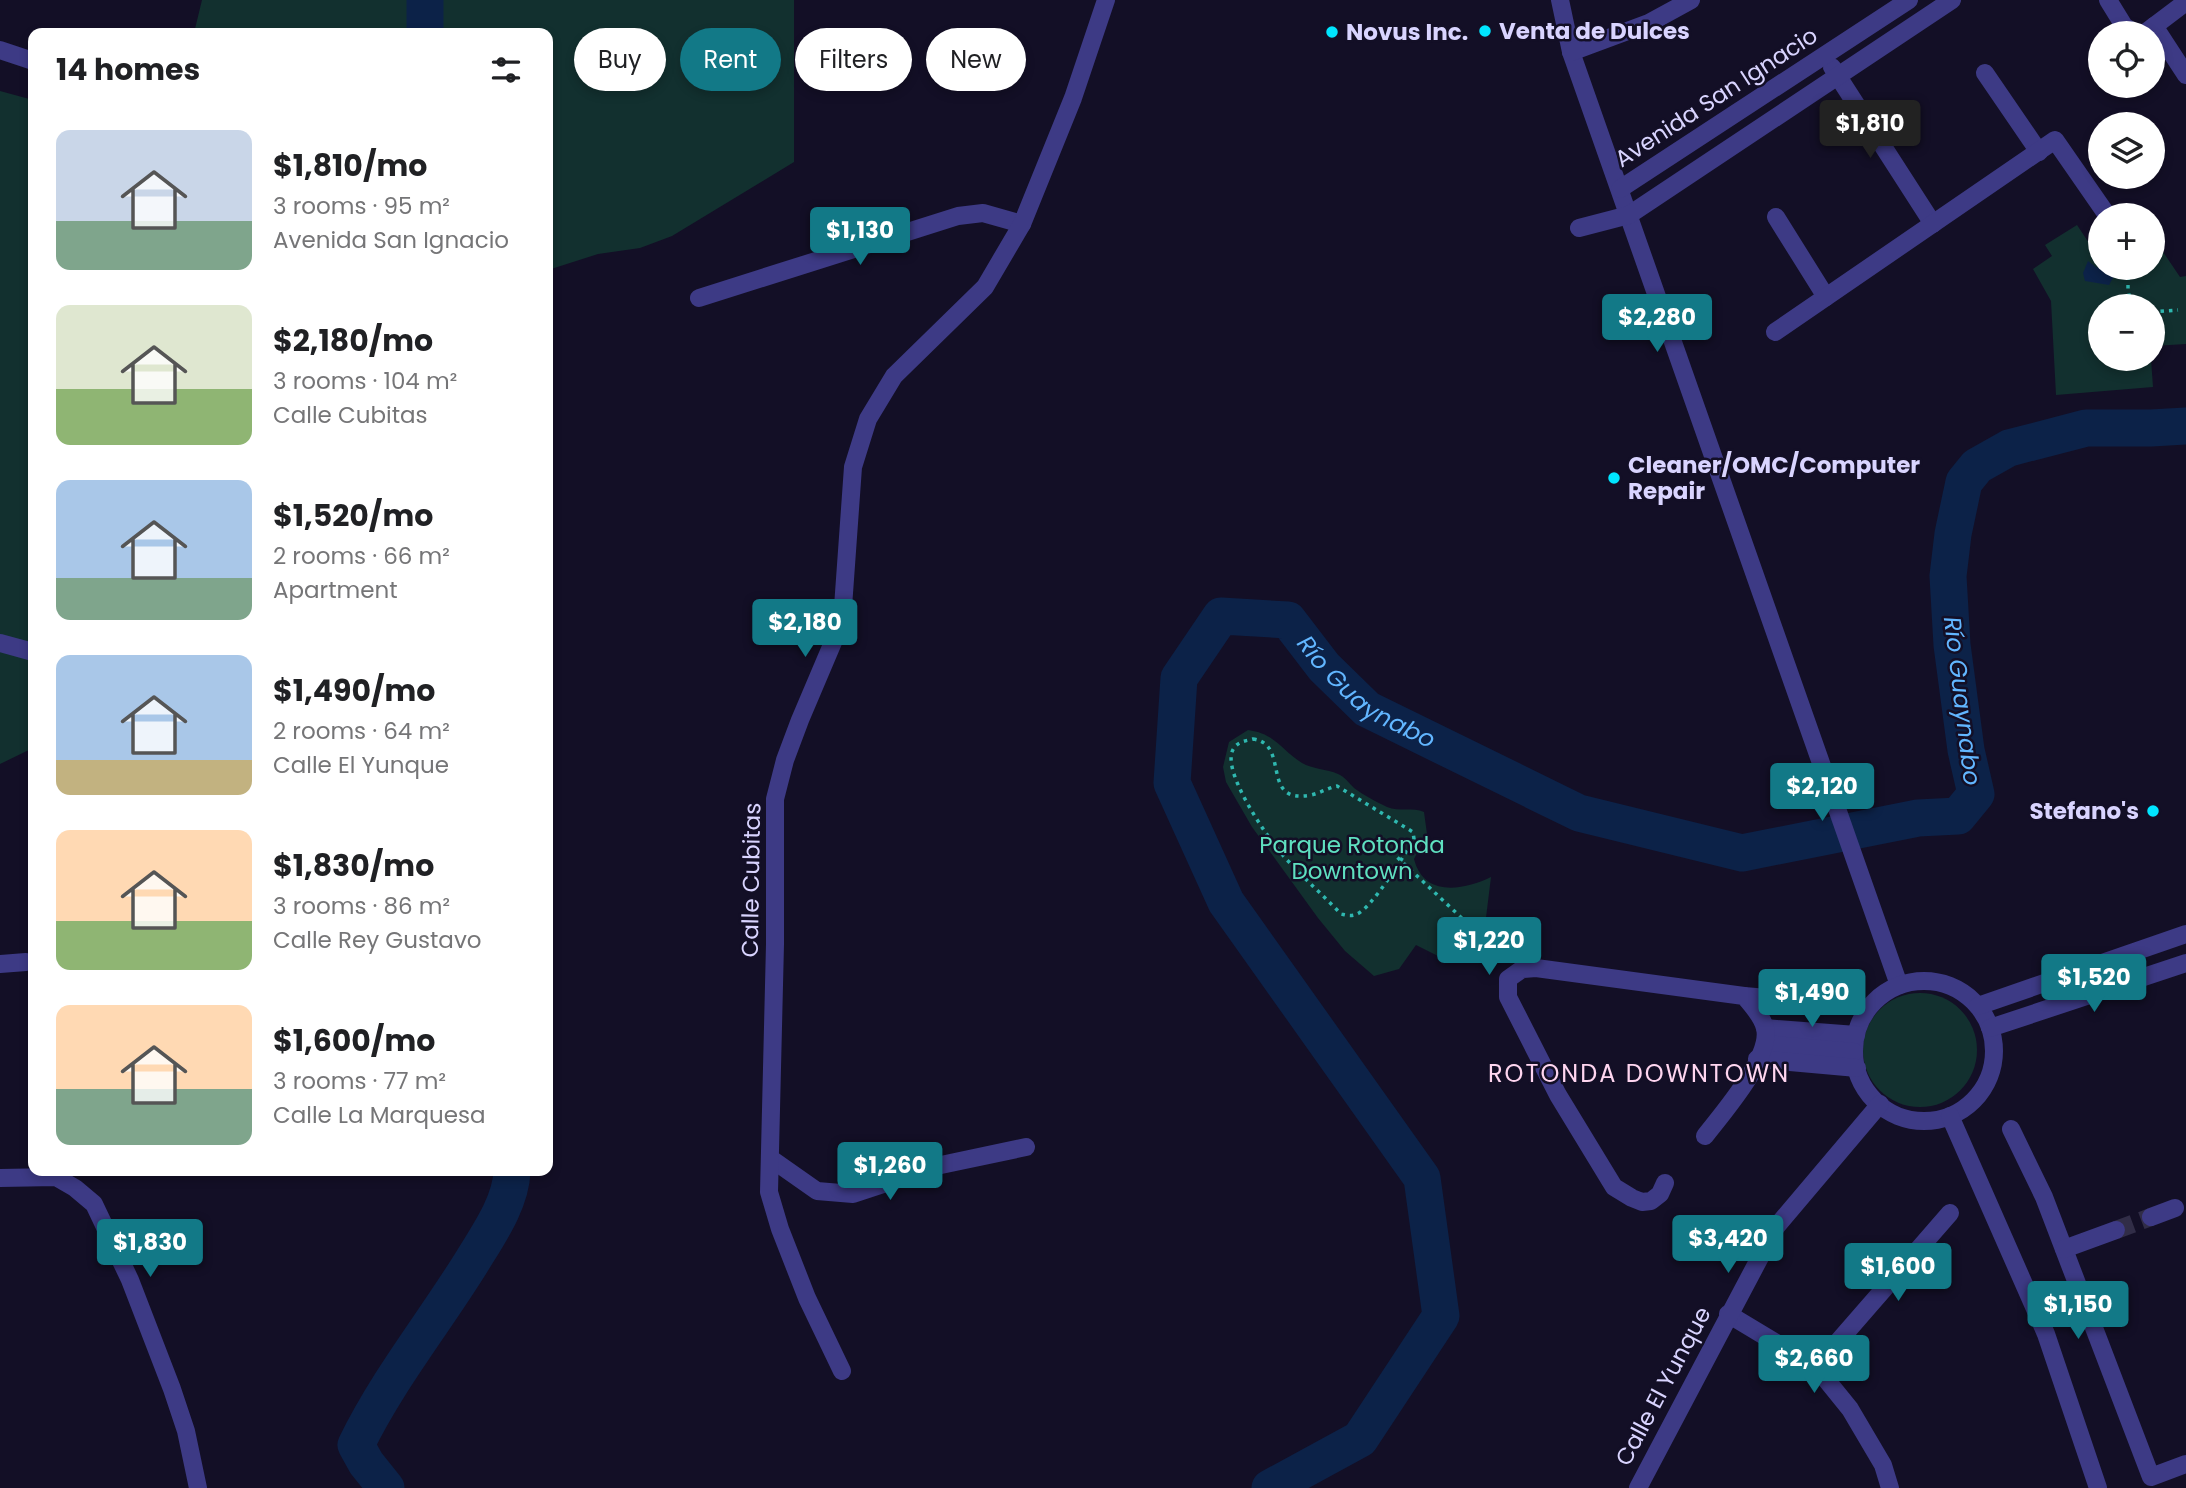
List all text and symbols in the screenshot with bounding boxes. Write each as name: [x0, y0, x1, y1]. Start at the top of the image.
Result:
place label: Venta de Dulces: [1499, 15, 1690, 47]
place label: Novus Inc.: [1346, 16, 1468, 48]
street label: Avenida San Ignacio: [1608, 19, 1824, 175]
map controls: [2088, 21, 2165, 371]
button: locate: [2088, 21, 2165, 98]
marker: Venta de Dulces: [1477, 23, 1493, 39]
marker: Novus Inc.: [1324, 24, 1340, 40]
chip: Buy: [574, 28, 666, 91]
chip: Rent: [680, 28, 781, 91]
chip: Filters: [795, 28, 912, 91]
chip: New: [926, 28, 1026, 91]
text: 14 homes: [56, 48, 200, 91]
icon: filters: [487, 51, 525, 89]
pin: $1,810: [1813, 100, 1927, 160]
text: $1,810: [1836, 107, 1904, 139]
button: layers: [2088, 112, 2165, 189]
text: $1,810/mo: [273, 144, 427, 187]
icon: home: [112, 158, 196, 242]
text: 3 rooms · 95 m²: [273, 190, 450, 222]
button: +: [2088, 203, 2165, 280]
pin: $1,130: [803, 208, 917, 267]
text: $1,130: [826, 214, 894, 246]
text: Avenida San Ignacio: [273, 224, 509, 256]
pin: $2,280: [1600, 294, 1714, 354]
button: −: [2088, 294, 2165, 371]
text: $2,280: [1618, 301, 1696, 333]
text: $2,180/mo: [273, 319, 433, 362]
icon: home: [112, 333, 196, 417]
text: 3 rooms · 104 m²: [273, 365, 457, 397]
text: Calle Cubitas: [273, 399, 428, 431]
place label: Cleaner/OMC/Computer Repair: [1628, 449, 1920, 507]
marker: Cleaner/OMC/Computer Repair: [1606, 470, 1622, 486]
text: $1,520/mo: [273, 494, 433, 537]
icon: home: [112, 508, 196, 592]
text: 2 rooms · 66 m²: [273, 540, 450, 572]
text: Apartment: [273, 574, 398, 606]
pin: $2,180: [748, 600, 862, 659]
text: $2,180: [768, 606, 842, 638]
water label: Río Guaynabo: [1936, 615, 1989, 787]
water label: Río Guaynabo: [1290, 628, 1441, 756]
text: $1,490/mo: [273, 669, 435, 712]
icon: home: [112, 683, 196, 767]
text: 2 rooms · 64 m²: [273, 715, 450, 747]
text: Calle El Yunque: [273, 749, 449, 781]
pin: $2,120: [1765, 764, 1879, 823]
text: $2,120: [1786, 770, 1858, 802]
place label: Stefano's: [2029, 795, 2139, 827]
street label: Calle Cubitas: [734, 802, 768, 958]
marker: Stefano's: [2145, 803, 2161, 819]
park label: Parque Rotonda Downtown: [1259, 829, 1445, 887]
text: $1,830/mo: [273, 844, 434, 887]
icon: home: [112, 858, 196, 942]
text: 3 rooms · 86 m²: [273, 890, 450, 922]
pin: $1,220: [1432, 918, 1546, 977]
text: Calle Rey Gustavo: [273, 924, 482, 956]
text: $1,220: [1453, 924, 1525, 956]
pin: $1,520: [2037, 954, 2151, 1014]
text: $1,520: [2057, 961, 2131, 993]
pin: $1,490: [1755, 970, 1869, 1029]
text: $1,490: [1774, 976, 1850, 1008]
text: $1,600/mo: [273, 1019, 435, 1062]
icon: home: [112, 1033, 196, 1117]
district label: ROTONDA DOWNTOWN: [1488, 1057, 1790, 1090]
text: 3 rooms · 77 m²: [273, 1065, 446, 1097]
text: Calle La Marquesa: [273, 1099, 486, 1131]
pin: $1,260: [833, 1142, 947, 1202]
text: $1,260: [853, 1149, 927, 1181]
pin: $3,420: [1671, 1216, 1785, 1275]
pin: $1,830: [93, 1220, 207, 1279]
text: $3,420: [1688, 1222, 1768, 1254]
text: $1,830: [113, 1226, 187, 1258]
pin: $1,600: [1841, 1244, 1955, 1303]
text: $1,600: [1860, 1250, 1936, 1282]
pin: $1,150: [2021, 1282, 2135, 1341]
text: $1,150: [2044, 1288, 2112, 1320]
street label: Calle El Yunque: [1608, 1301, 1718, 1471]
pin: $2,660: [1757, 1336, 1871, 1395]
text: $2,660: [1774, 1342, 1854, 1374]

